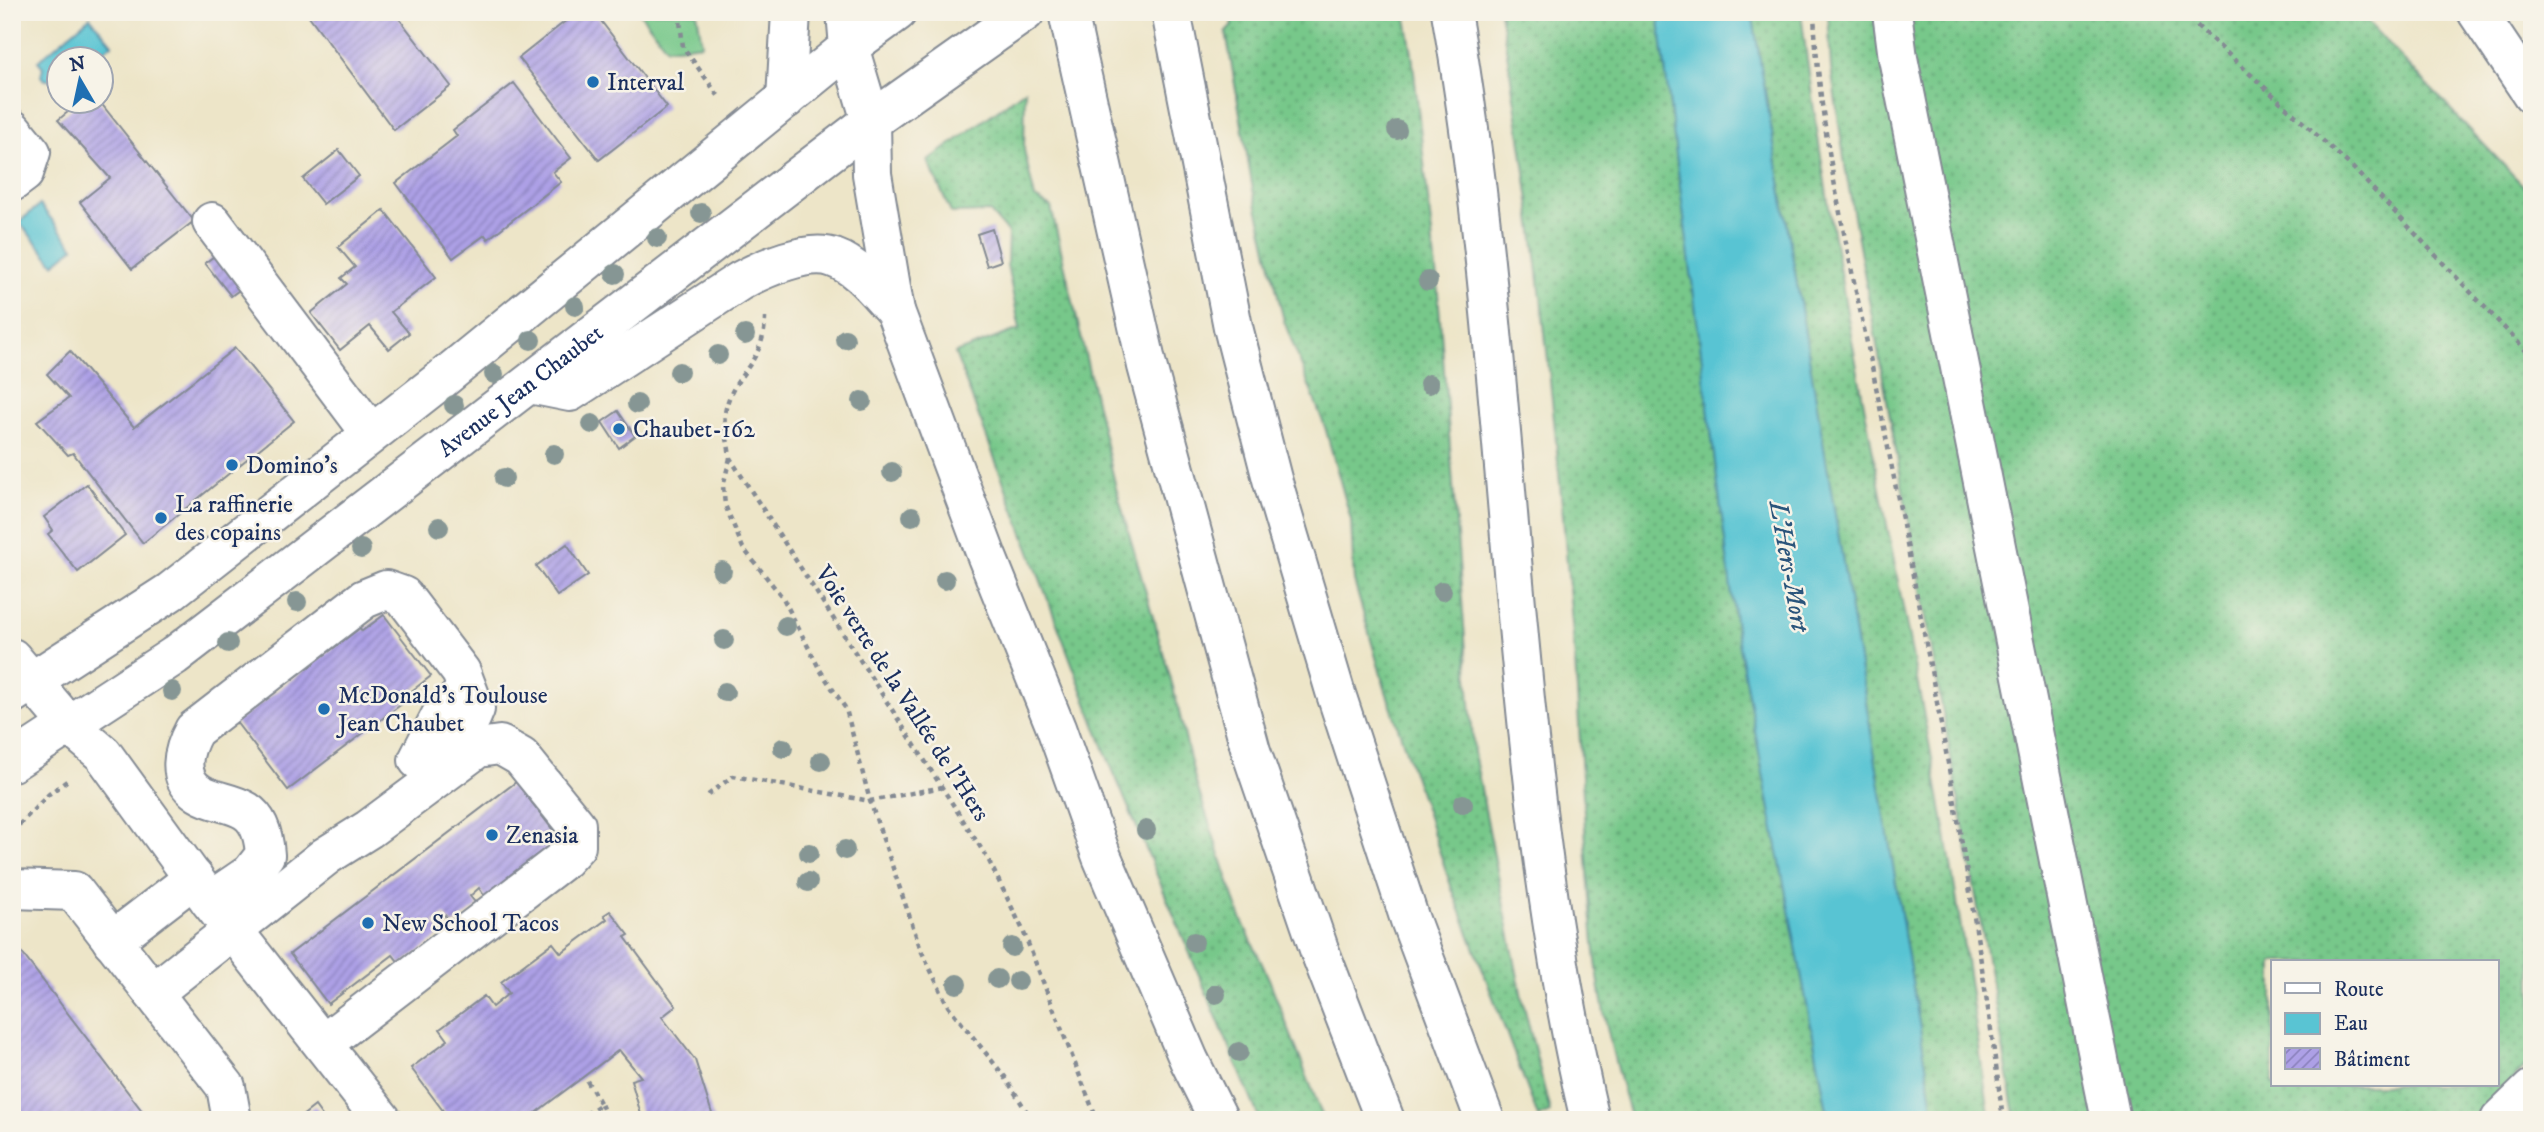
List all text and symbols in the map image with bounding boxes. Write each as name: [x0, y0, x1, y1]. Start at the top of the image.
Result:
north arrow: [46, 46, 116, 116]
text: N: [68, 52, 87, 77]
place label: Interval: [607, 68, 685, 98]
marker: Interval: [585, 74, 601, 90]
street label: Avenue Jean Chaubet: [432, 318, 610, 464]
place label: Chaubet-162: [633, 415, 755, 445]
marker: Chaubet-162: [611, 421, 627, 437]
place label: Domino's: [246, 451, 338, 481]
marker: Domino's: [224, 457, 240, 473]
place label: La raffinerie des copains: [175, 490, 293, 548]
water label: L'Hers-Mort: [1760, 496, 1817, 636]
marker: La raffinerie des copains: [153, 510, 169, 526]
street label: Voie verte de la Vallée de l'Hers: [808, 559, 996, 827]
place label: McDonald's Toulouse Jean Chaubet: [336, 681, 548, 739]
marker: McDonald's Toulouse Jean Chaubet: [316, 701, 332, 717]
place label: Zenasia: [506, 821, 579, 851]
marker: Zenasia: [484, 827, 500, 843]
place label: New School Tacos: [382, 909, 559, 939]
marker: New School Tacos: [360, 915, 376, 931]
legend: [2271, 960, 2498, 1086]
text: Route: [2334, 977, 2384, 1003]
text: Eau: [2334, 1011, 2368, 1037]
text: Bâtiment: [2334, 1047, 2411, 1073]

